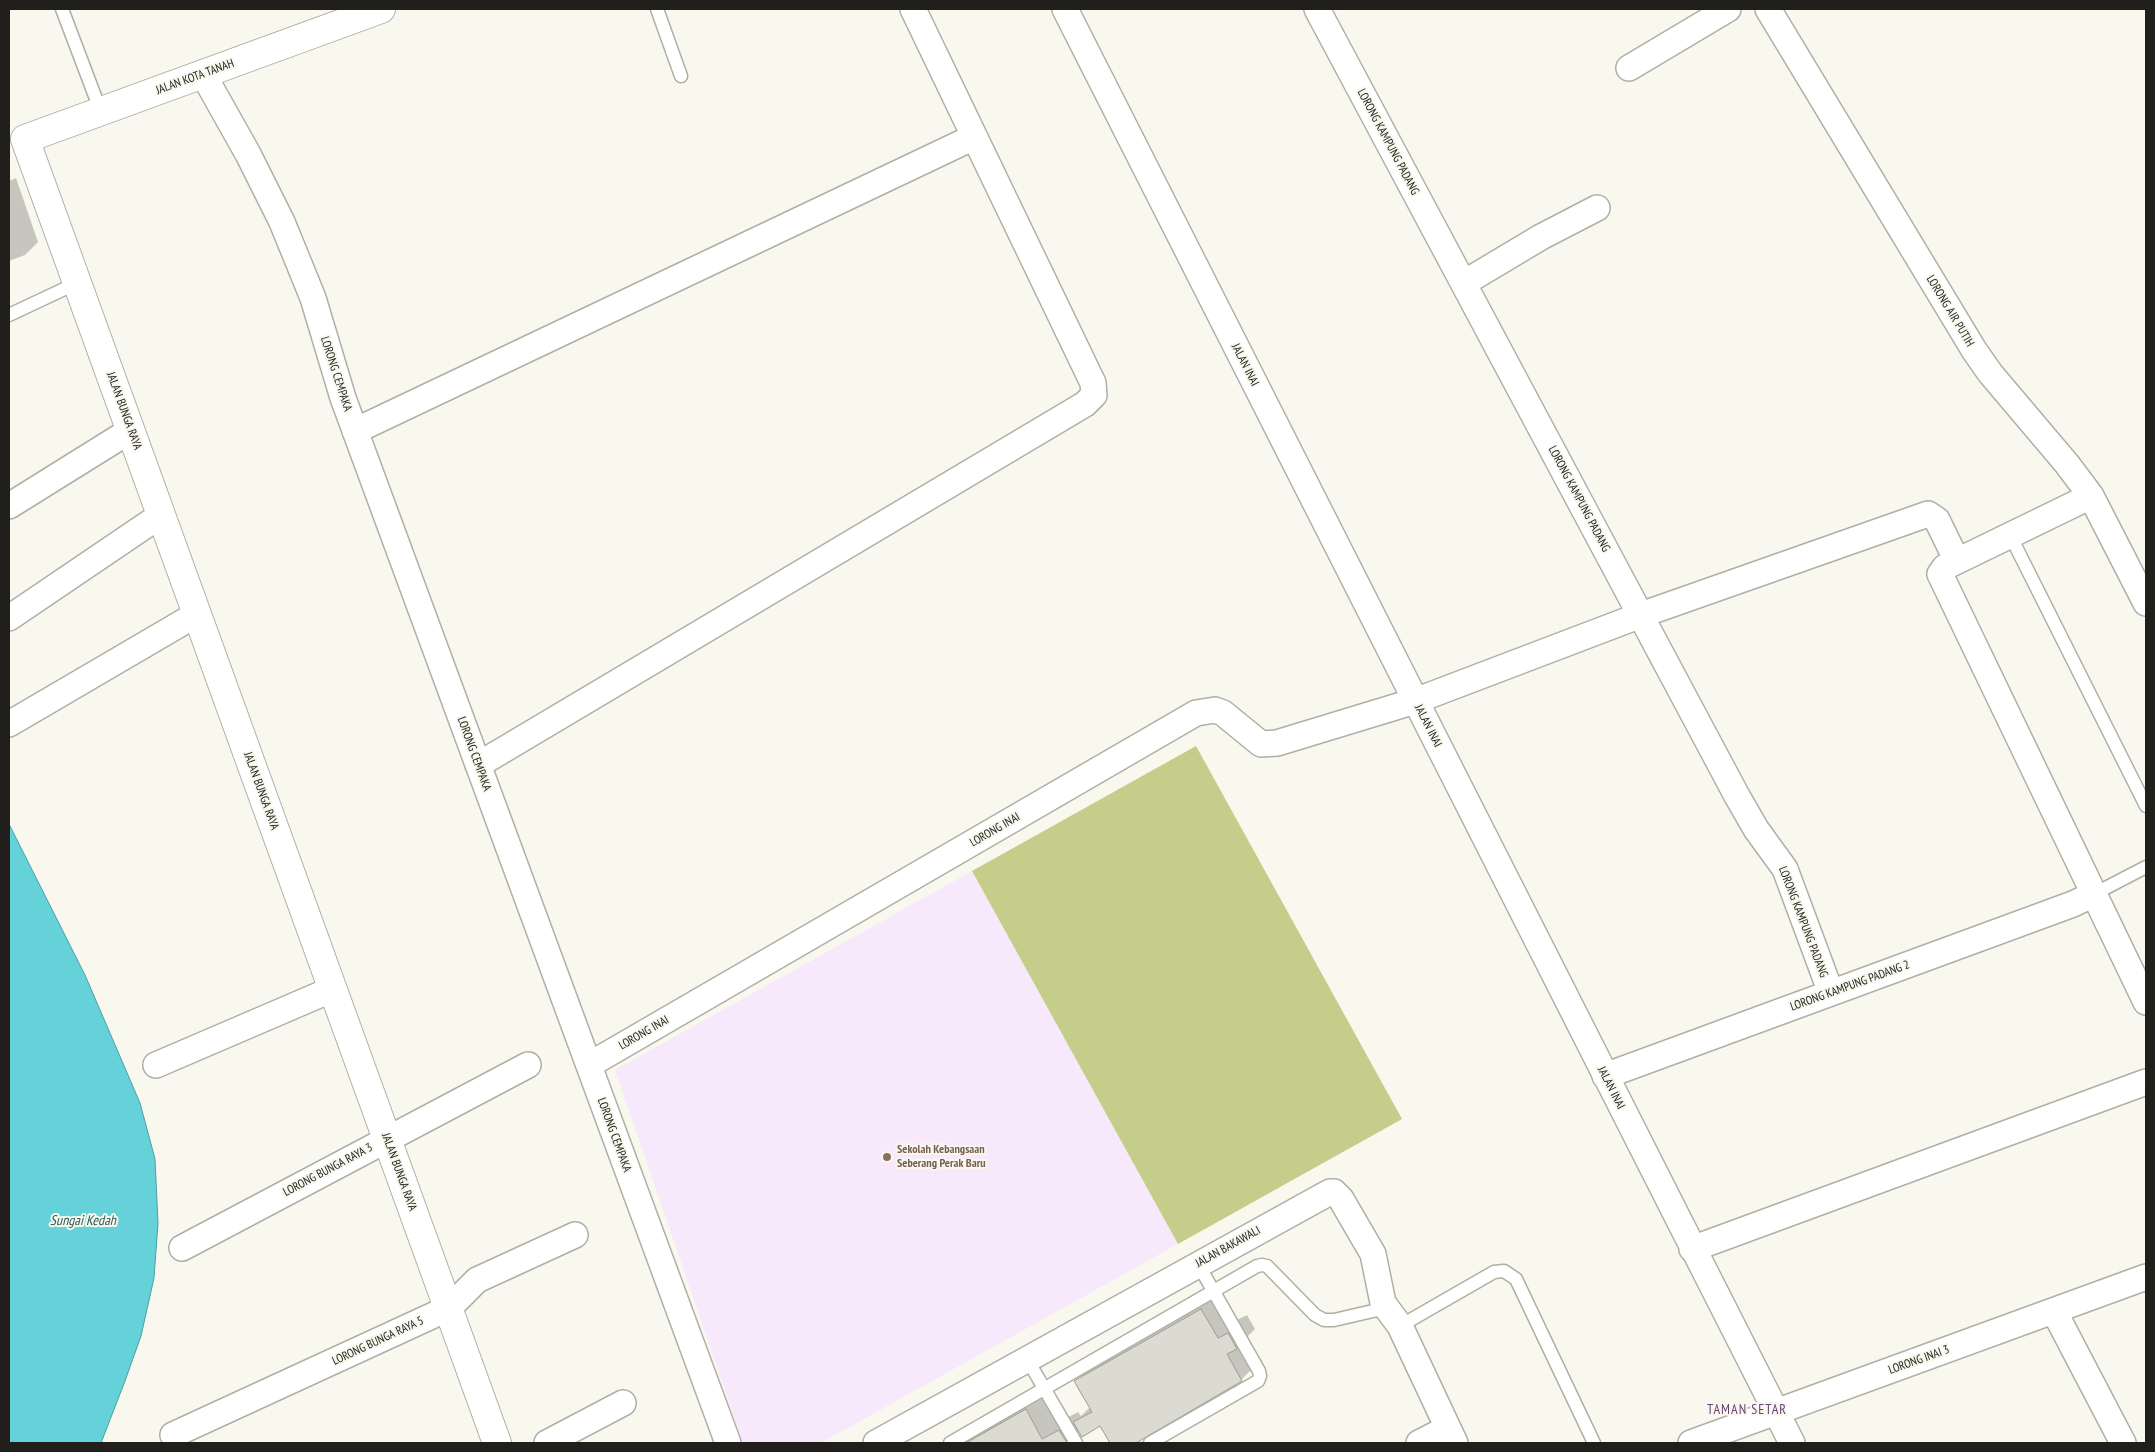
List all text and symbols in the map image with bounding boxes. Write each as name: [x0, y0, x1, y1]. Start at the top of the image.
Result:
street label: JALAN KOTA TANAH: [154, 56, 236, 98]
street label: LORONG KAMPUNG PADANG: [1354, 87, 1422, 197]
street label: LORONG AIR PUTIH: [1923, 273, 1977, 349]
street label: LORONG CEMPAKA: [317, 335, 355, 413]
street label: JALAN INAI: [1228, 341, 1262, 389]
street label: JALAN BUNGA RAYA: [103, 370, 145, 452]
street label: LORONG KAMPUNG PADANG: [1545, 444, 1613, 554]
street label: JALAN INAI: [1411, 702, 1445, 750]
street label: LORONG CEMPAKA: [454, 715, 494, 793]
street label: JALAN BUNGA RAYA: [240, 750, 282, 832]
street label: LORONG INAI: [967, 810, 1023, 850]
street label: LORONG KAMPUNG PADANG: [1775, 864, 1831, 980]
street label: LORONG KAMPUNG PADANG 2: [1788, 958, 1912, 1014]
street label: LORONG INAI: [616, 1013, 672, 1053]
street label: JALAN INAI: [1594, 1064, 1628, 1112]
street label: LORONG CEMPAKA: [594, 1096, 634, 1174]
street label: JALAN BUNGA RAYA: [378, 1131, 420, 1213]
street label: LORONG BUNGA RAYA 3: [281, 1140, 375, 1200]
place label: Sekolah Kebangsaan Seberang Perak Baru: [897, 1143, 986, 1171]
marker: Sekolah Kebangsaan Seberang Perak Baru: [881, 1151, 893, 1163]
water label: Sungai Kedah: [50, 1213, 116, 1229]
street label: JALAN BAKAWALI: [1193, 1223, 1263, 1271]
street label: LORONG BUNGA RAYA 5: [330, 1314, 426, 1368]
street label: LORONG INAI 3: [1887, 1342, 1951, 1378]
district label: TAMAN SETAR: [1706, 1402, 1788, 1418]

